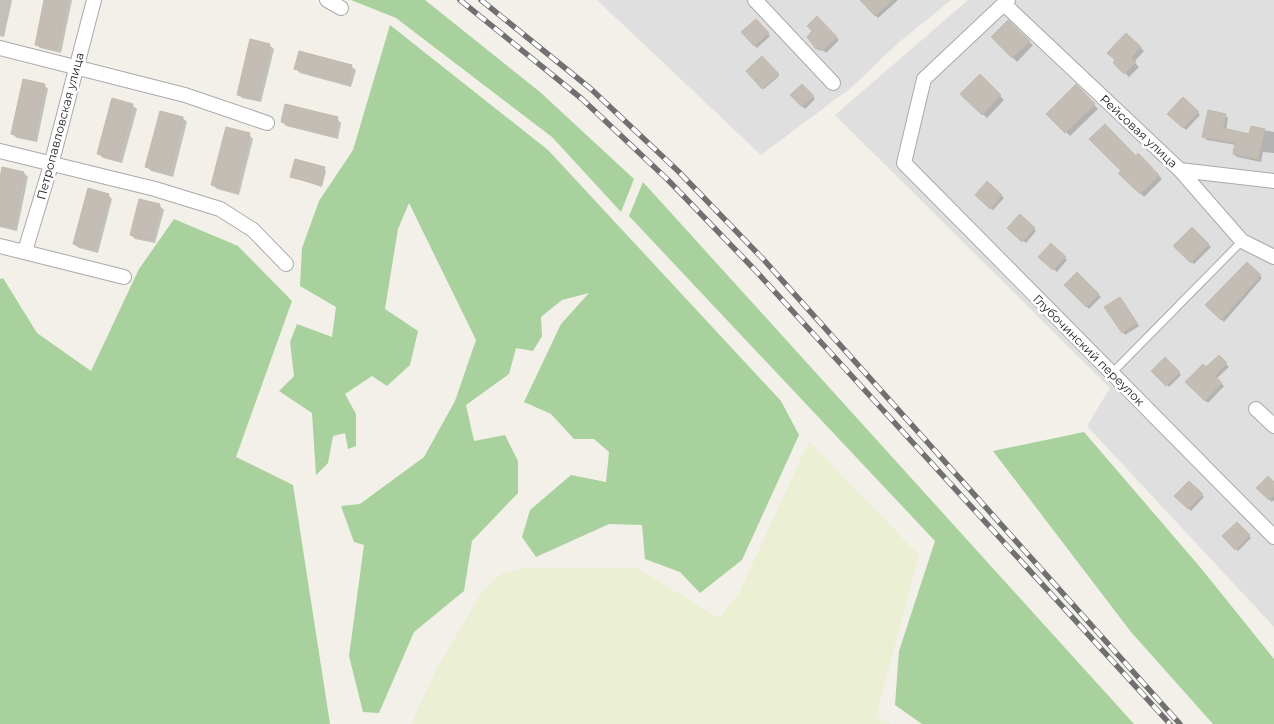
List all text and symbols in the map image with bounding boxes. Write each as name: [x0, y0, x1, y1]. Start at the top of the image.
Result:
street label: Петропавловская улица: [33, 51, 87, 201]
street label: Рейсовая улица: [1097, 91, 1181, 171]
street label: Глубочинский переулок: [1030, 291, 1148, 409]

